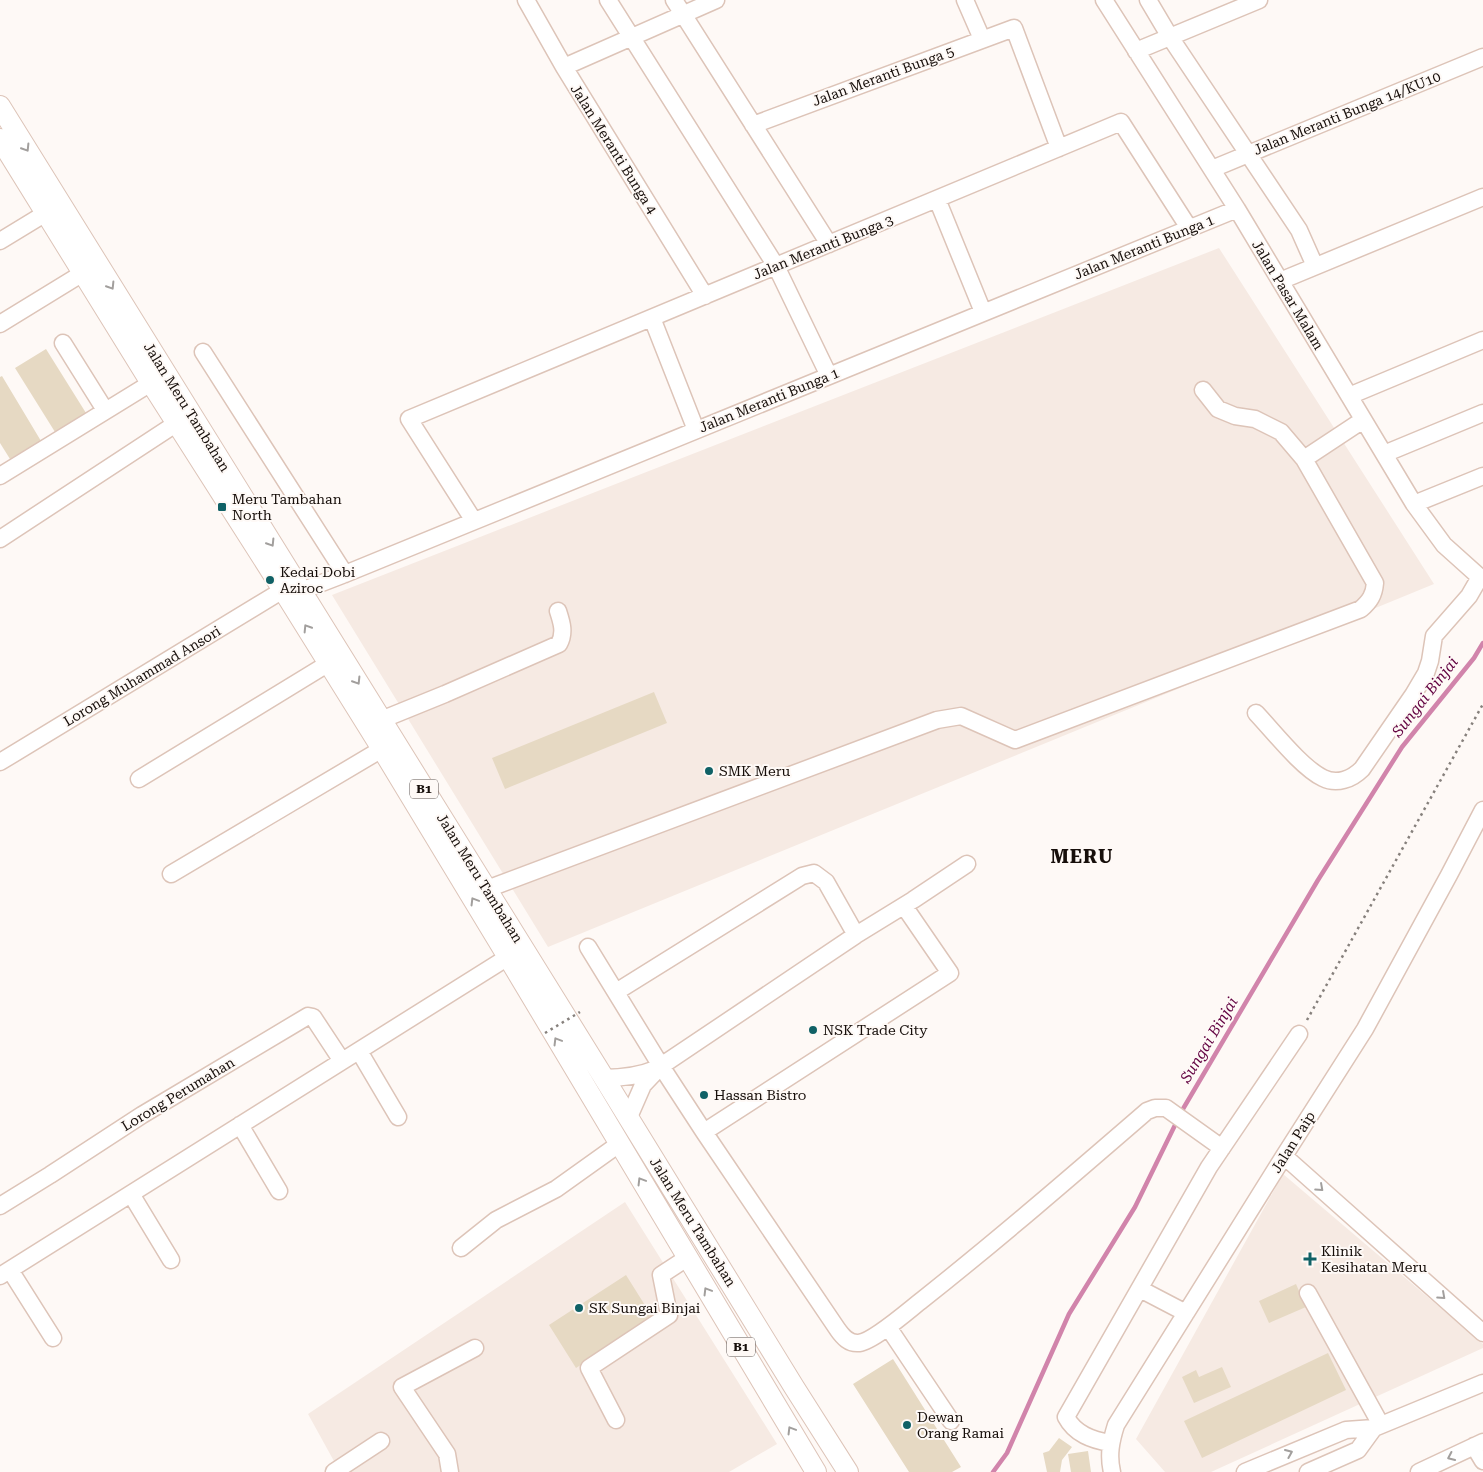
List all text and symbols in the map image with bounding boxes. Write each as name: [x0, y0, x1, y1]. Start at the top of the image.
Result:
street label: Jalan Meranti Bunga 5: [810, 43, 956, 109]
street label: Jalan Meranti Bunga 14/KU10: [1251, 68, 1443, 158]
street label: Jalan Meranti Bunga 4: [568, 81, 661, 217]
one-way arrow: [19, 142, 29, 151]
street label: Jalan Meranti Bunga 3: [751, 211, 896, 282]
street label: Jalan Meranti Bunga 1: [1072, 211, 1217, 282]
street label: Jalan Pasar Malam: [1249, 237, 1327, 353]
one-way arrow: [105, 280, 115, 289]
street label: Jalan Meru Tambahan: [141, 339, 233, 475]
street label: Jalan Meranti Bunga 1: [697, 364, 842, 435]
place label: Meru Tambahan North: [232, 491, 342, 523]
marker: Meru Tambahan North: [216, 501, 228, 513]
one-way arrow: [265, 537, 274, 546]
place label: Kedai Dobi Aziroc: [280, 564, 356, 596]
marker: Kedai Dobi Aziroc: [264, 574, 276, 586]
street label: Lorong Muhammad Ansori: [61, 622, 224, 729]
one-way arrow: [304, 625, 314, 634]
water label: Sungai Binjai: [1388, 653, 1462, 741]
one-way arrow: [350, 675, 360, 684]
place label: SMK Meru: [719, 763, 790, 779]
marker: SMK Meru: [703, 765, 715, 777]
road number: B1: [410, 780, 438, 799]
street label: Jalan Meru Tambahan: [434, 810, 526, 946]
district label: MERU: [1050, 845, 1114, 868]
one-way arrow: [471, 898, 481, 907]
water label: Sungai Binjai: [1176, 994, 1242, 1087]
place label: NSK Trade City: [823, 1022, 928, 1038]
marker: NSK Trade City: [807, 1024, 819, 1036]
one-way arrow: [554, 1037, 564, 1046]
street label: Lorong Perumahan: [119, 1054, 237, 1134]
place label: Hassan Bistro: [714, 1087, 806, 1103]
marker: Hassan Bistro: [698, 1089, 710, 1101]
street label: Jalan Paip: [1268, 1108, 1318, 1176]
street label: Jalan Meru Tambahan: [647, 1154, 739, 1290]
one-way arrow: [637, 1177, 647, 1186]
one-way arrow: [1315, 1182, 1324, 1191]
place label: Klinik Kesihatan Meru: [1321, 1243, 1427, 1275]
marker: Klinik Kesihatan Meru: [1303, 1252, 1317, 1266]
one-way arrow: [703, 1288, 713, 1297]
one-way arrow: [1436, 1290, 1445, 1299]
place label: SK Sungai Binjai: [589, 1300, 701, 1316]
marker: SK Sungai Binjai: [573, 1302, 585, 1314]
road number: B1: [727, 1338, 755, 1356]
place label: Dewan Orang Ramai: [917, 1409, 1004, 1441]
marker: Dewan Orang Ramai: [901, 1419, 913, 1431]
one-way arrow: [787, 1427, 797, 1436]
one-way arrow: [1285, 1449, 1293, 1459]
one-way arrow: [1447, 1451, 1456, 1461]

